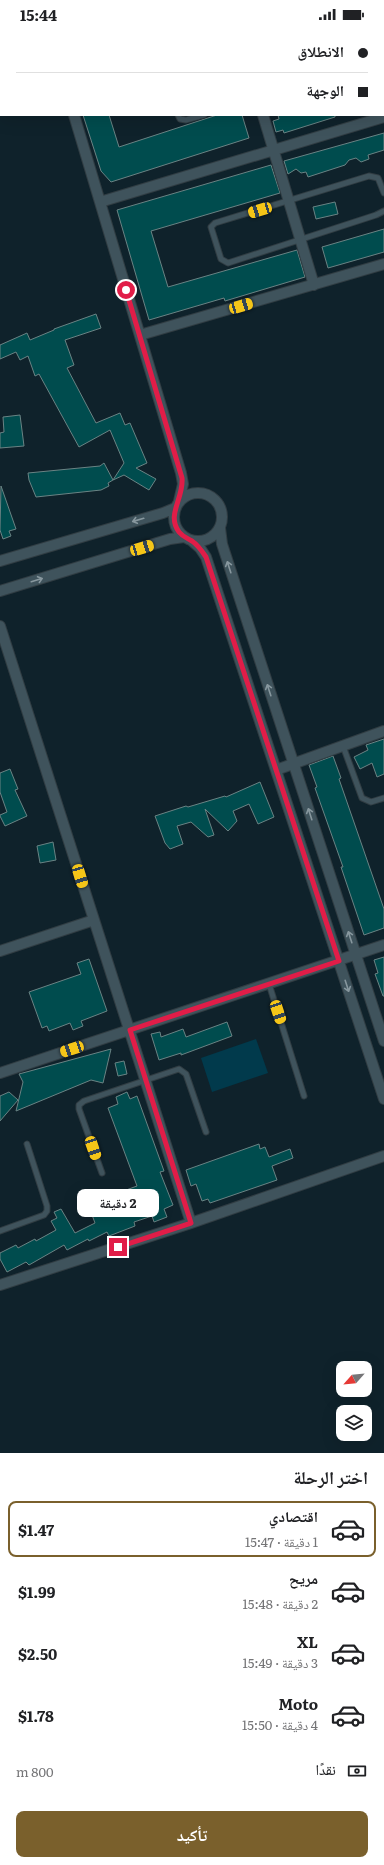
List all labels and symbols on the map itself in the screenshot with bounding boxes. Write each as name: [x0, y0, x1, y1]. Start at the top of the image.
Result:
car: [247, 201, 273, 219]
route start: [117, 281, 135, 299]
car: [228, 297, 254, 315]
one-way arrow: [132, 517, 145, 524]
car: [129, 539, 155, 557]
one-way arrow: [225, 560, 232, 573]
one-way arrow: [31, 576, 44, 583]
one-way arrow: [265, 684, 272, 697]
one-way arrow: [306, 808, 313, 821]
car: [71, 863, 89, 889]
one-way arrow: [346, 931, 353, 944]
one-way arrow: [344, 979, 351, 992]
car: [269, 999, 287, 1025]
car: [59, 1040, 85, 1058]
car: [83, 1135, 103, 1161]
callout: 2 دقيقة: [77, 1189, 159, 1217]
route end: [109, 1238, 127, 1256]
north arrow: [336, 1361, 372, 1397]

